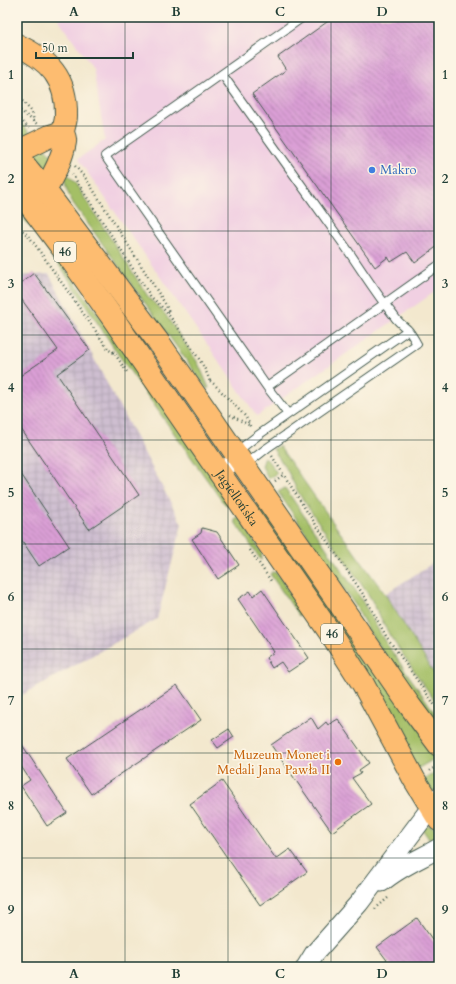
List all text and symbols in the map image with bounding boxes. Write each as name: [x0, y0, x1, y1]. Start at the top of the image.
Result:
text: A: [69, 3, 79, 21]
text: B: [171, 3, 181, 21]
text: C: [275, 3, 285, 21]
text: D: [376, 3, 388, 21]
scale bar: [36, 34, 133, 60]
text: 50 m: [42, 40, 69, 56]
text: 1: [8, 66, 14, 84]
text: 1: [442, 66, 448, 84]
place label: Makro: [380, 161, 417, 179]
marker: Makro: [367, 165, 377, 175]
text: 2: [8, 170, 15, 188]
text: 2: [442, 170, 449, 188]
road number: 46: [54, 242, 76, 262]
text: 3: [8, 275, 15, 293]
text: 3: [442, 275, 449, 293]
text: 4: [8, 379, 15, 397]
text: 4: [442, 379, 449, 397]
street label: Jagiellońska: [210, 464, 263, 530]
text: 5: [8, 484, 14, 502]
text: 5: [442, 484, 448, 502]
text: 6: [8, 588, 15, 606]
text: 6: [442, 588, 449, 606]
road number: 46: [321, 624, 343, 644]
text: 7: [8, 692, 15, 710]
text: 7: [442, 692, 449, 710]
place label: Muzeum Monet i Medali Jana Pawła II: [217, 746, 330, 779]
marker: Muzeum Monet i Medali Jana Pawła II: [333, 757, 343, 767]
text: 8: [8, 797, 14, 815]
text: 8: [442, 797, 448, 815]
text: 9: [8, 901, 15, 919]
text: 9: [442, 901, 449, 919]
text: A: [69, 965, 79, 983]
text: B: [171, 965, 181, 983]
text: C: [275, 965, 285, 983]
text: D: [376, 965, 388, 983]

